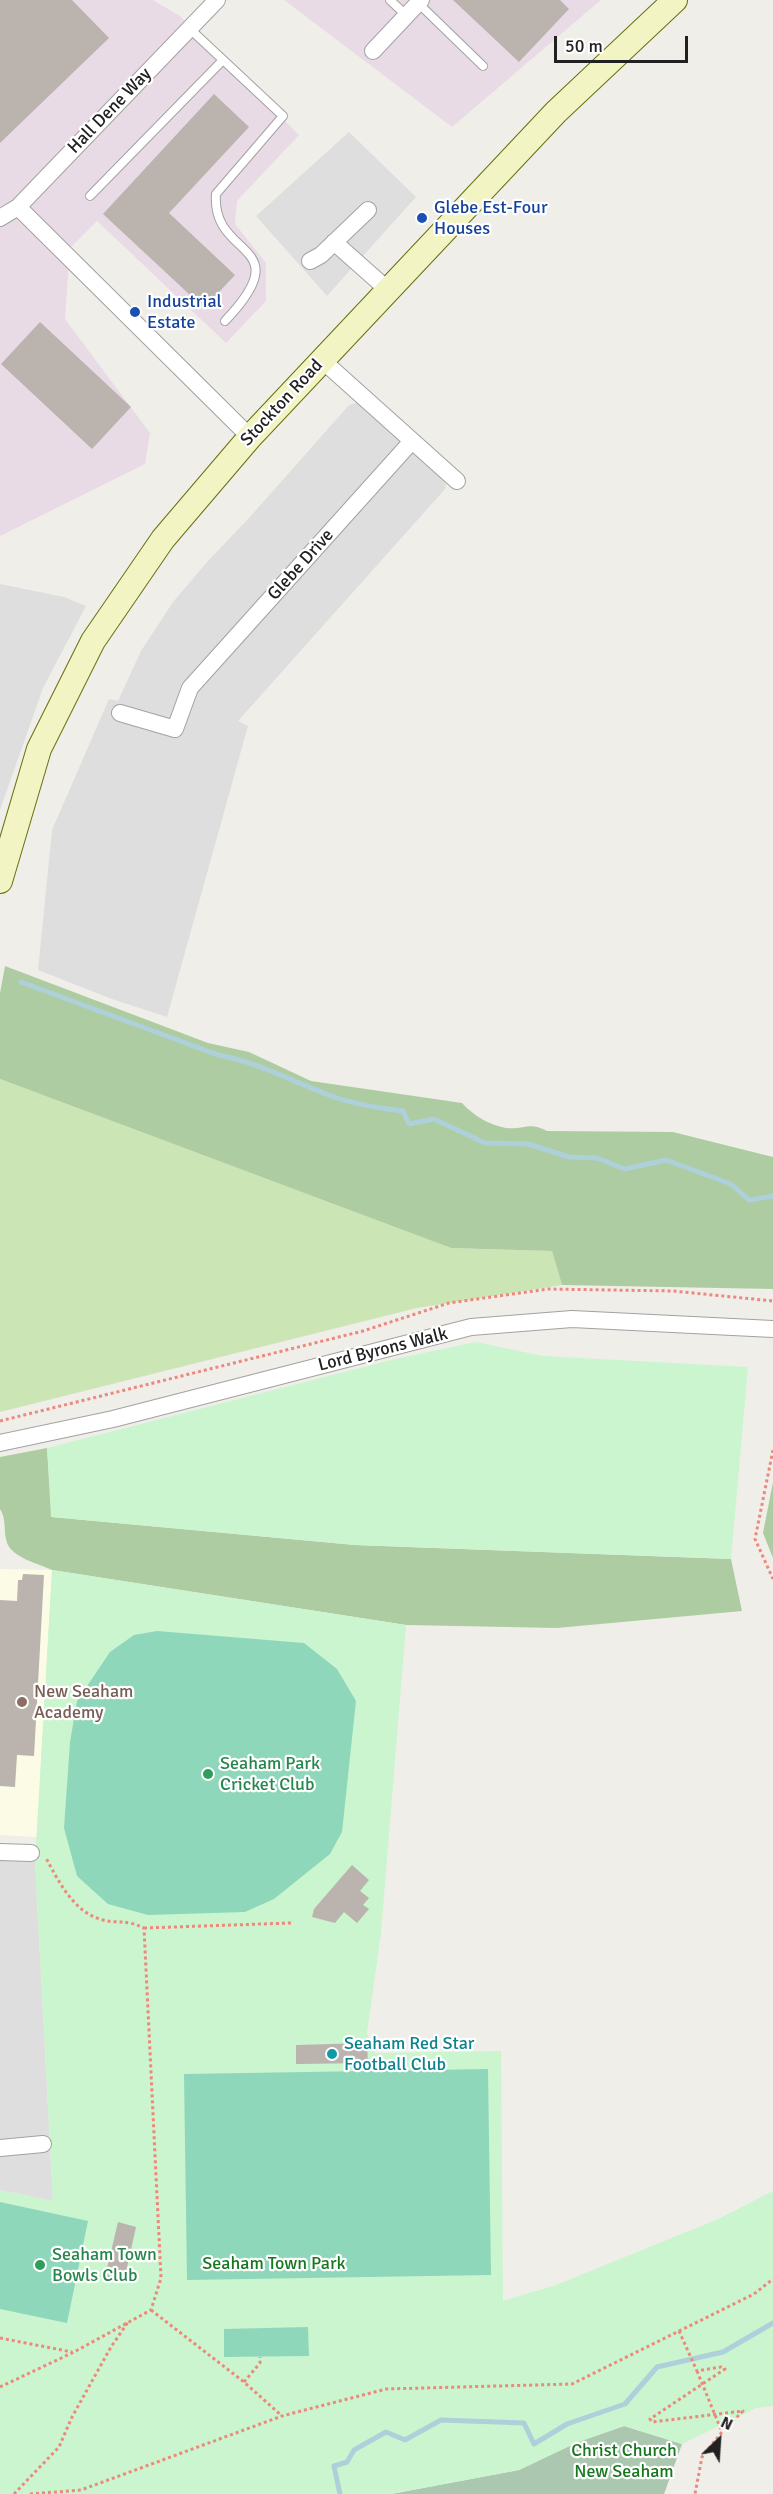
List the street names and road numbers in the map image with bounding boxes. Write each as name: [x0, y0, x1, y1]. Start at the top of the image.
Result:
street label: Hall Dene Way: [64, 64, 156, 158]
street label: Stockton Road: [236, 355, 328, 451]
street label: Glebe Drive: [263, 525, 339, 605]
street label: Lord Byrons Walk: [316, 1323, 450, 1377]

